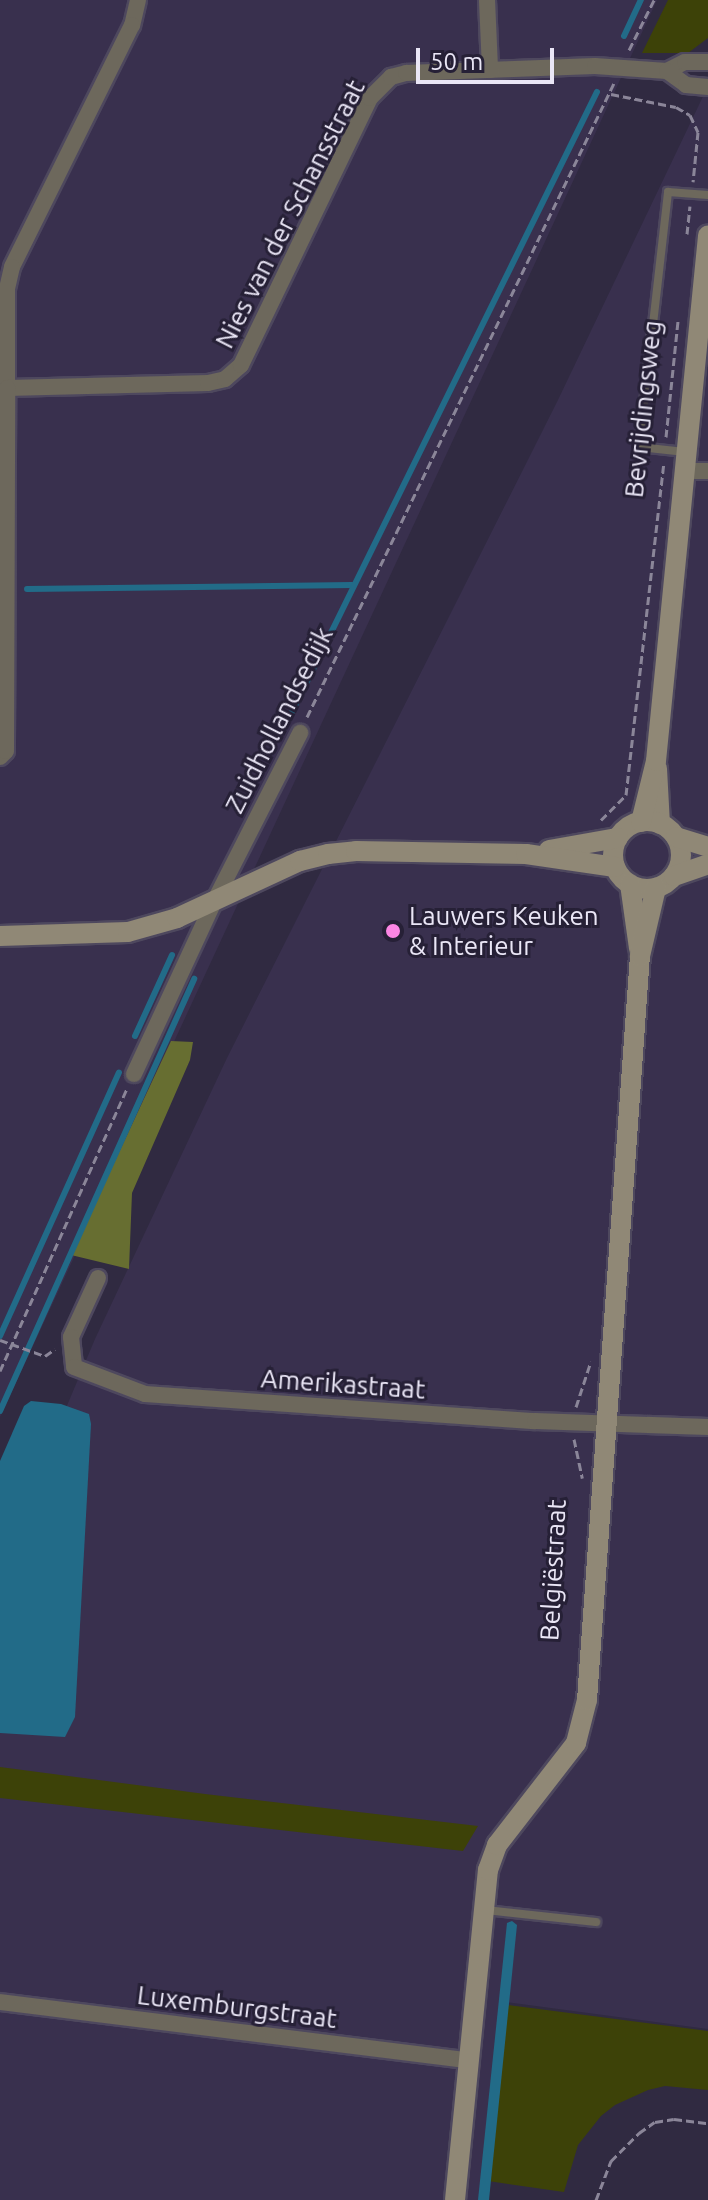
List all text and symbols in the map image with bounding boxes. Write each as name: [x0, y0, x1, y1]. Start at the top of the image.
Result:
scale bar: [420, 32, 558, 82]
text: 50 m: [430, 48, 483, 75]
street label: Nies van der Schansstraat: [209, 75, 371, 353]
street label: Bevrijdingsweg: [618, 319, 668, 499]
street label: Zuidhollandsedijk: [219, 622, 339, 818]
place label: Lauwers Keuken & Interieur: [409, 900, 599, 962]
marker: Lauwers Keuken & Interieur: [384, 922, 402, 940]
street label: Amerikastraat: [260, 1363, 426, 1405]
street label: Belgiëstraat: [534, 1498, 572, 1642]
street label: Luxemburgstraat: [135, 1979, 339, 2035]

